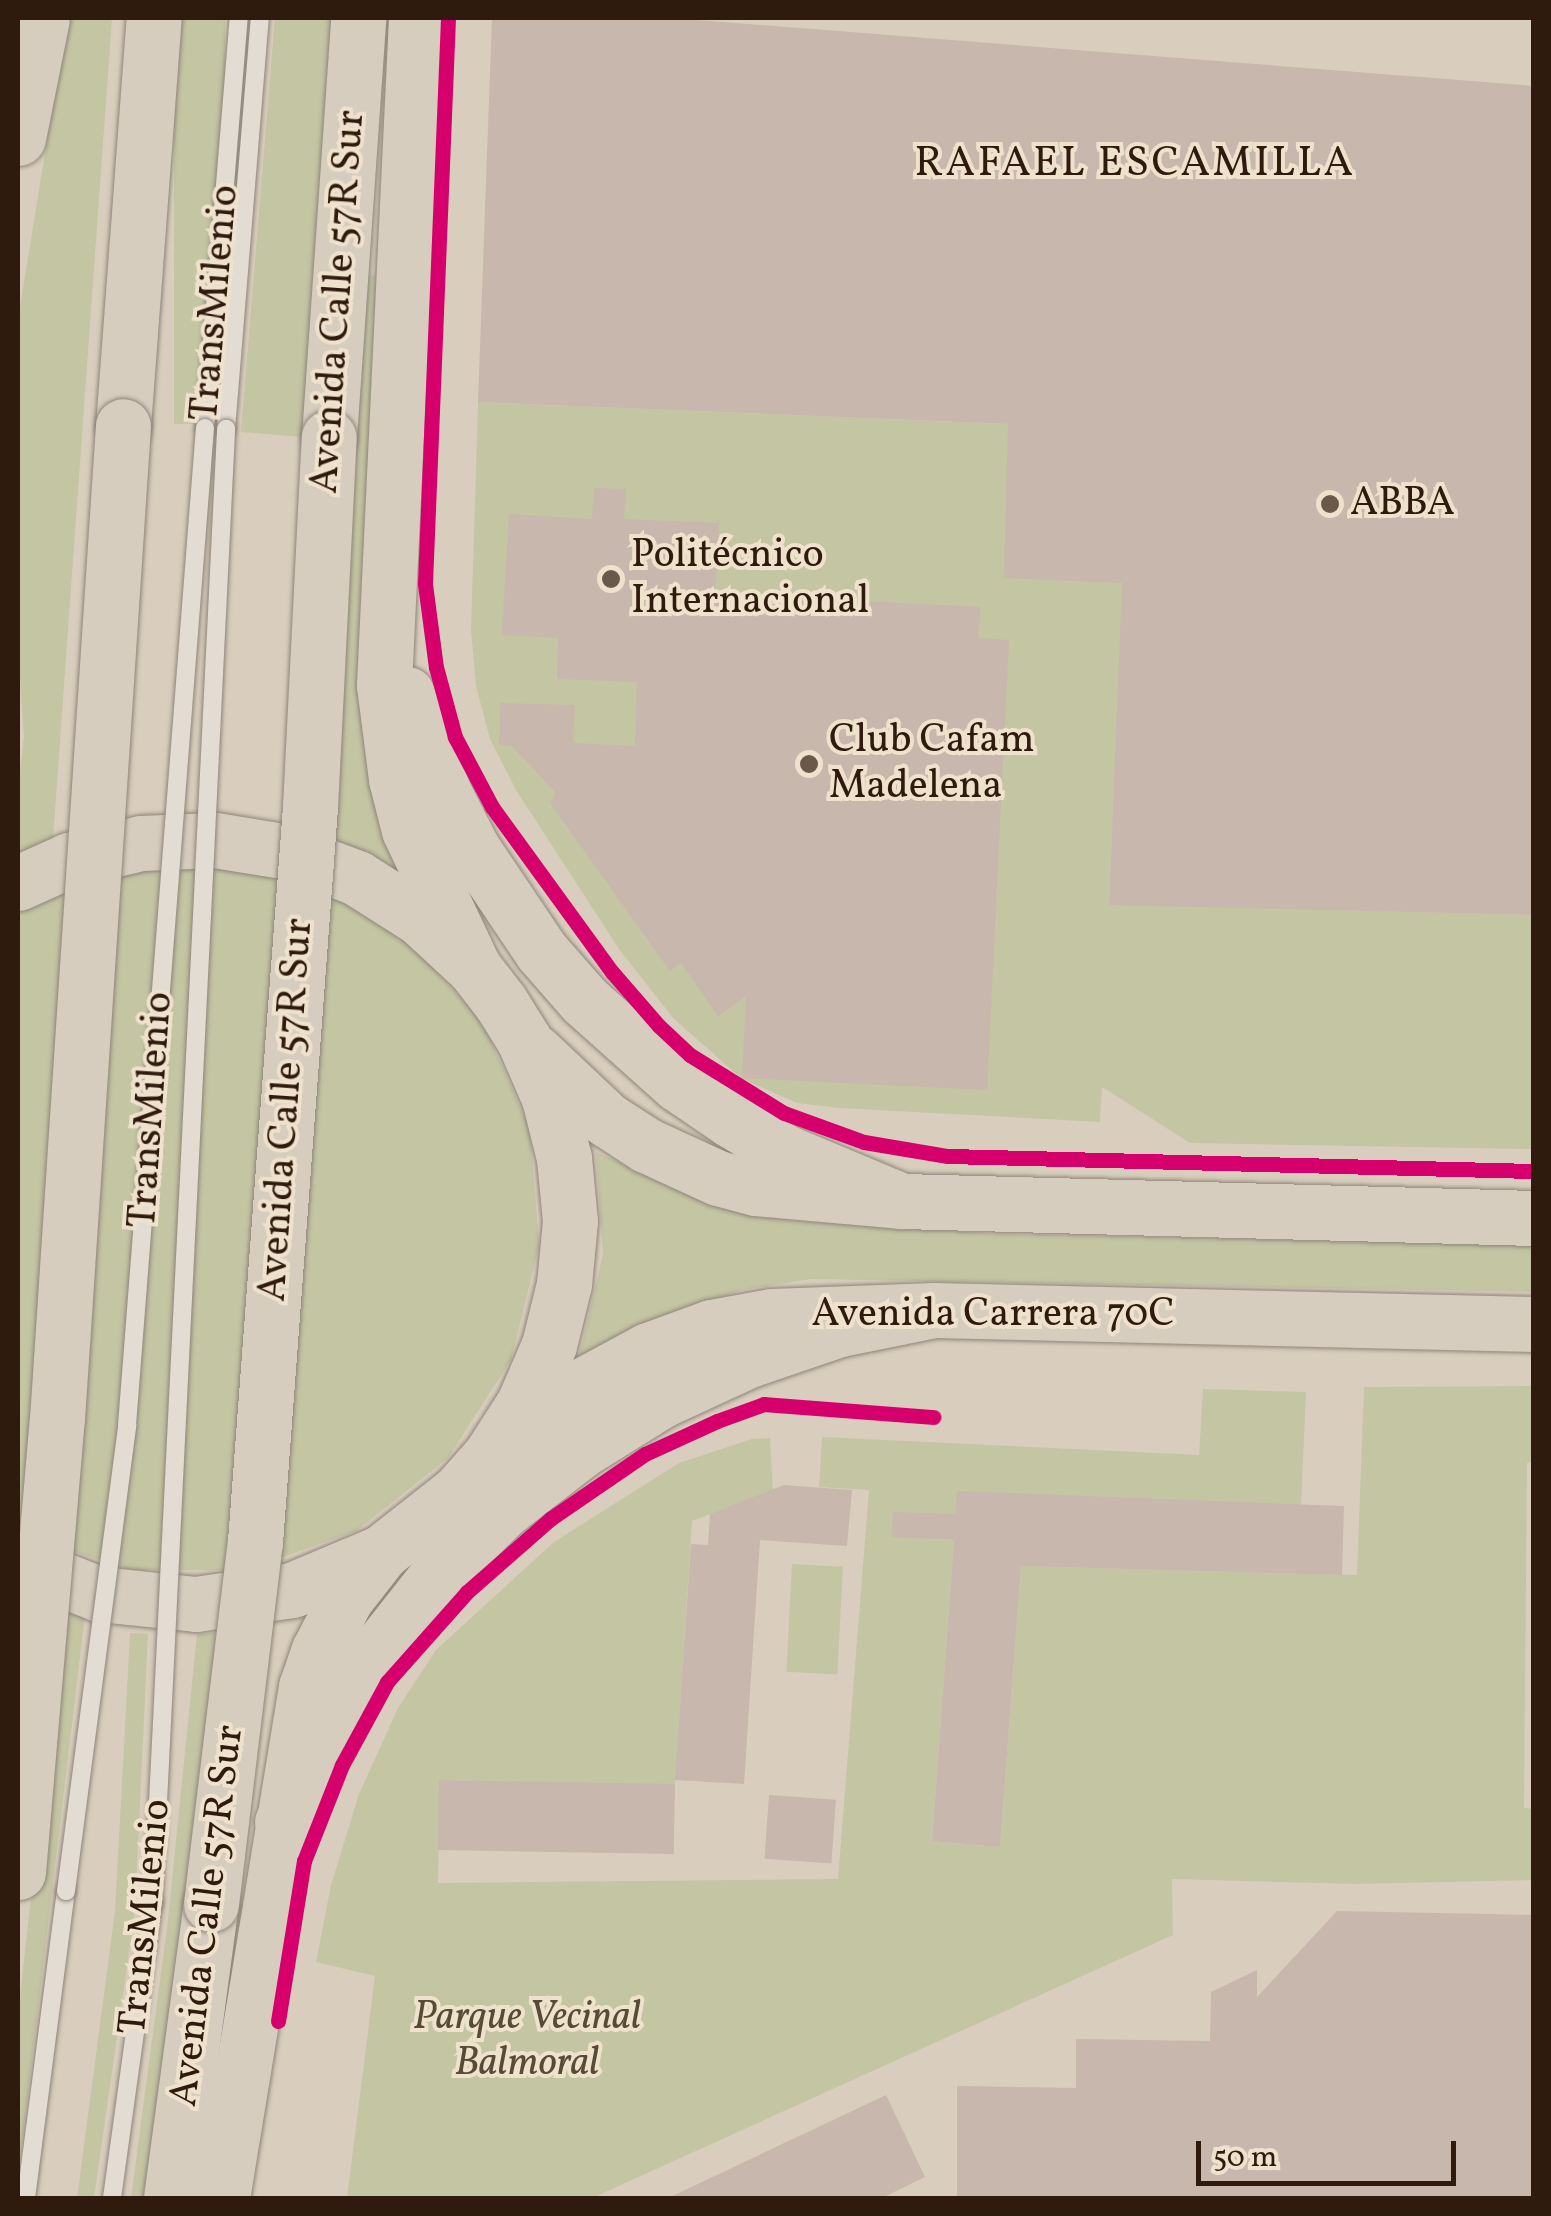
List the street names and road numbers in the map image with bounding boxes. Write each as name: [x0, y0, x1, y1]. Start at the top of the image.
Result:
street label: Avenida Calle 57R Sur: [302, 109, 376, 495]
street label: TransMilenio: [182, 183, 250, 423]
street label: Avenida Calle 57R Sur: [250, 917, 324, 1303]
street label: TransMilenio: [120, 990, 184, 1230]
street label: Avenida Carrera 70C: [812, 1291, 1174, 1339]
street label: Avenida Calle 57R Sur: [161, 1722, 255, 2110]
street label: TransMilenio: [110, 1797, 182, 2037]

